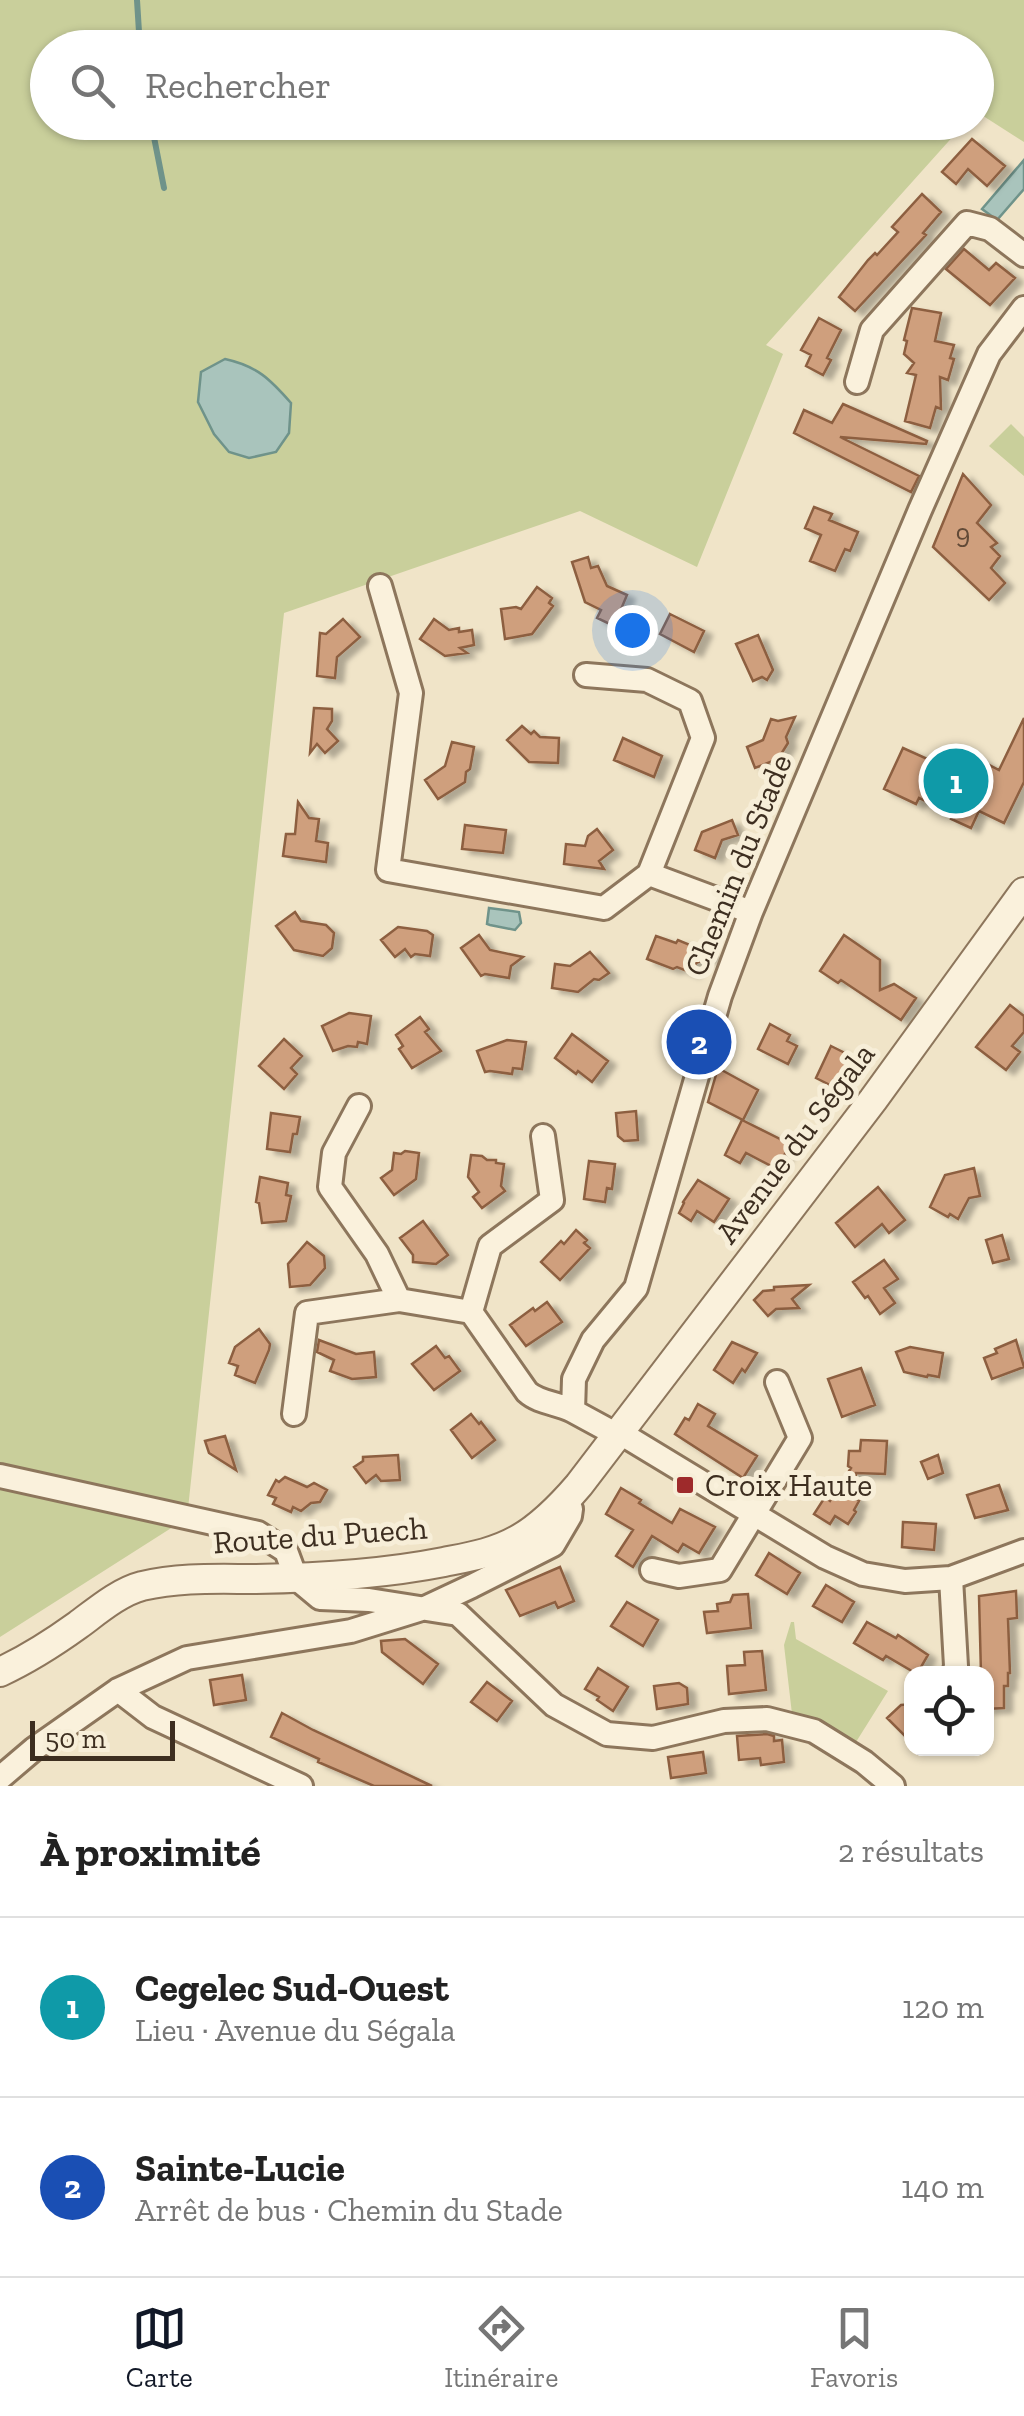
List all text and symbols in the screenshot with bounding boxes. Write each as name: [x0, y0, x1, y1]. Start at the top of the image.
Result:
search box: [30, 30, 994, 140]
icon: search: [65, 58, 120, 113]
text: Rechercher: [145, 62, 331, 108]
house number: 9: [956, 517, 970, 550]
your location: [607, 605, 658, 656]
pin: 1: [924, 744, 988, 818]
street label: Chemin du Stade: [676, 749, 800, 981]
pin: 2: [666, 1004, 732, 1080]
street label: Avenue du Ségala: [707, 1036, 883, 1250]
place label: Croix Haute: [705, 1466, 872, 1504]
marker: Croix Haute: [674, 1474, 696, 1496]
street label: Route du Puech: [212, 1509, 429, 1561]
map controls: [904, 1666, 994, 1756]
button: locate: [904, 1666, 994, 1756]
scale bar: [30, 1716, 175, 1760]
text: 50 m: [45, 1722, 106, 1755]
text: À proximité: [40, 1826, 261, 1877]
text: 2 résultats: [838, 1832, 984, 1870]
text: Cegelec Sud-Ouest: [135, 1965, 449, 2011]
text: 1: [66, 1988, 79, 2026]
text: 120 m: [902, 1988, 984, 2026]
text: Lieu · Avenue du Ségala: [135, 2011, 455, 2049]
text: Sainte-Lucie: [135, 2145, 345, 2191]
text: 2: [64, 2168, 81, 2206]
text: 140 m: [901, 2168, 984, 2206]
text: Arrêt de bus · Chemin du Stade: [135, 2191, 563, 2229]
tab: Carte: [126, 2301, 193, 2394]
tab: Itinéraire: [444, 2301, 558, 2394]
tab: Favoris: [810, 2301, 898, 2394]

